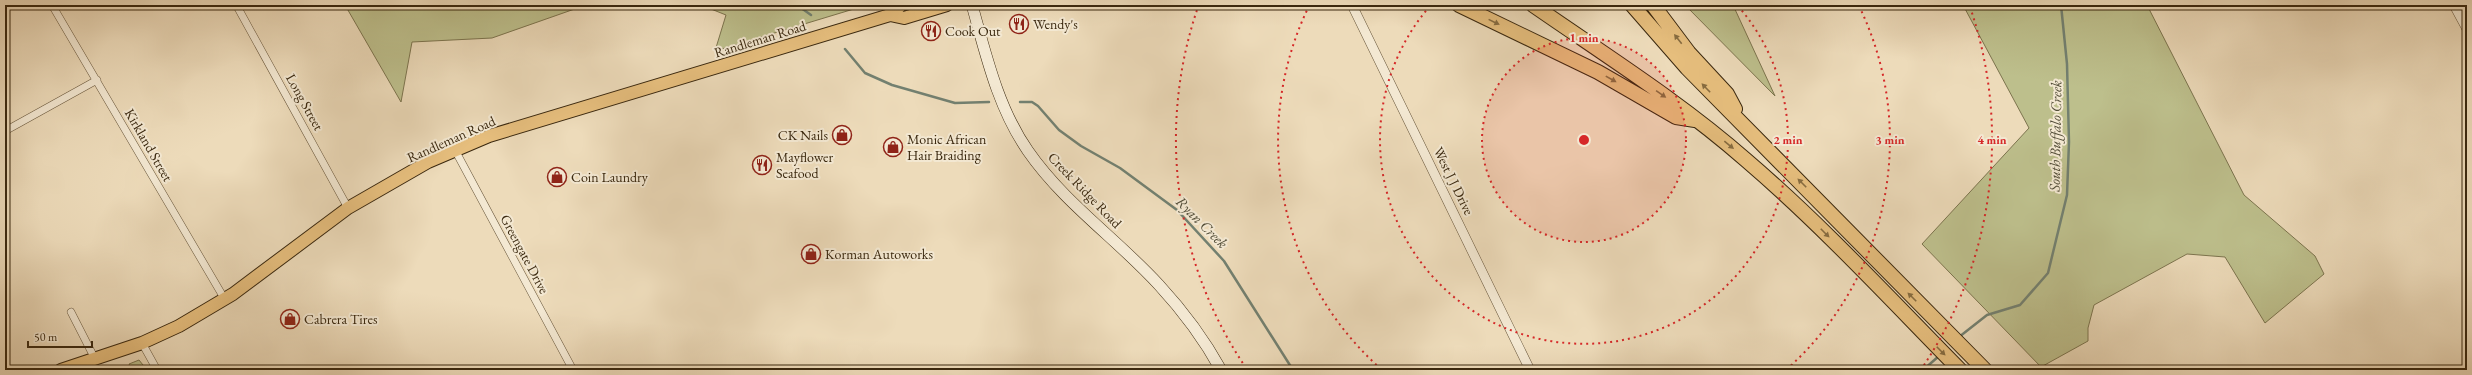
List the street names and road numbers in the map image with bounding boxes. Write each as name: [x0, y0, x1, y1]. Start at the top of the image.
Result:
street label: Randleman Road: [712, 16, 809, 61]
street label: Long Street: [282, 70, 328, 134]
street label: Kirkland Street: [121, 105, 177, 185]
street label: Randleman Road: [404, 111, 499, 167]
street label: West J J Drive: [1430, 144, 1478, 219]
street label: Creek Ridge Road: [1044, 148, 1126, 232]
street label: Greengate Drive: [497, 211, 554, 297]

